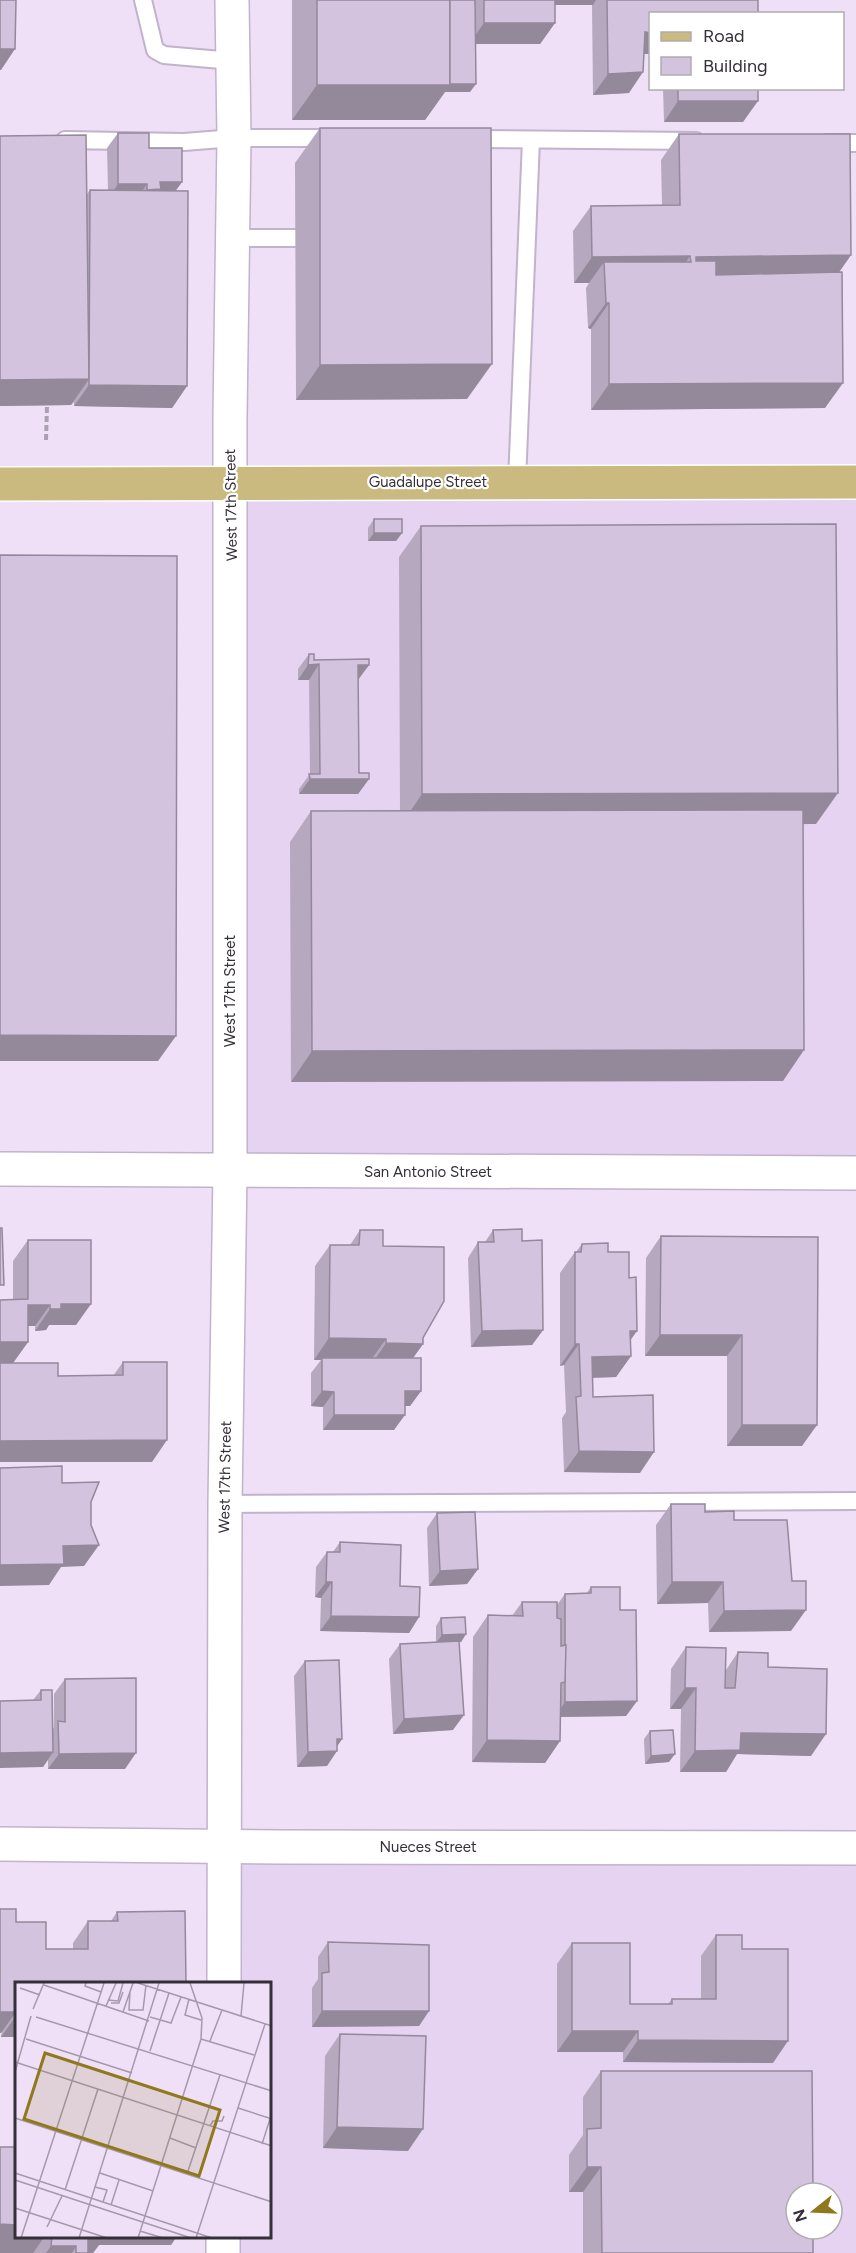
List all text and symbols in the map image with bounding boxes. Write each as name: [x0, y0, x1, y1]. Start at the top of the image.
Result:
legend: [649, 12, 844, 90]
text: Road: [703, 25, 744, 47]
text: Building: [703, 55, 768, 77]
street label: West 17th Street: [221, 448, 241, 561]
street label: Guadalupe Street: [369, 473, 487, 491]
street label: West 17th Street: [221, 935, 239, 1047]
street label: San Antonio Street: [364, 1163, 492, 1181]
street label: West 17th Street: [215, 1420, 235, 1533]
street label: Nueces Street: [379, 1838, 477, 1856]
inset map: [15, 1982, 272, 2238]
north arrow: [784, 2181, 844, 2241]
text: N: [789, 2207, 811, 2224]

